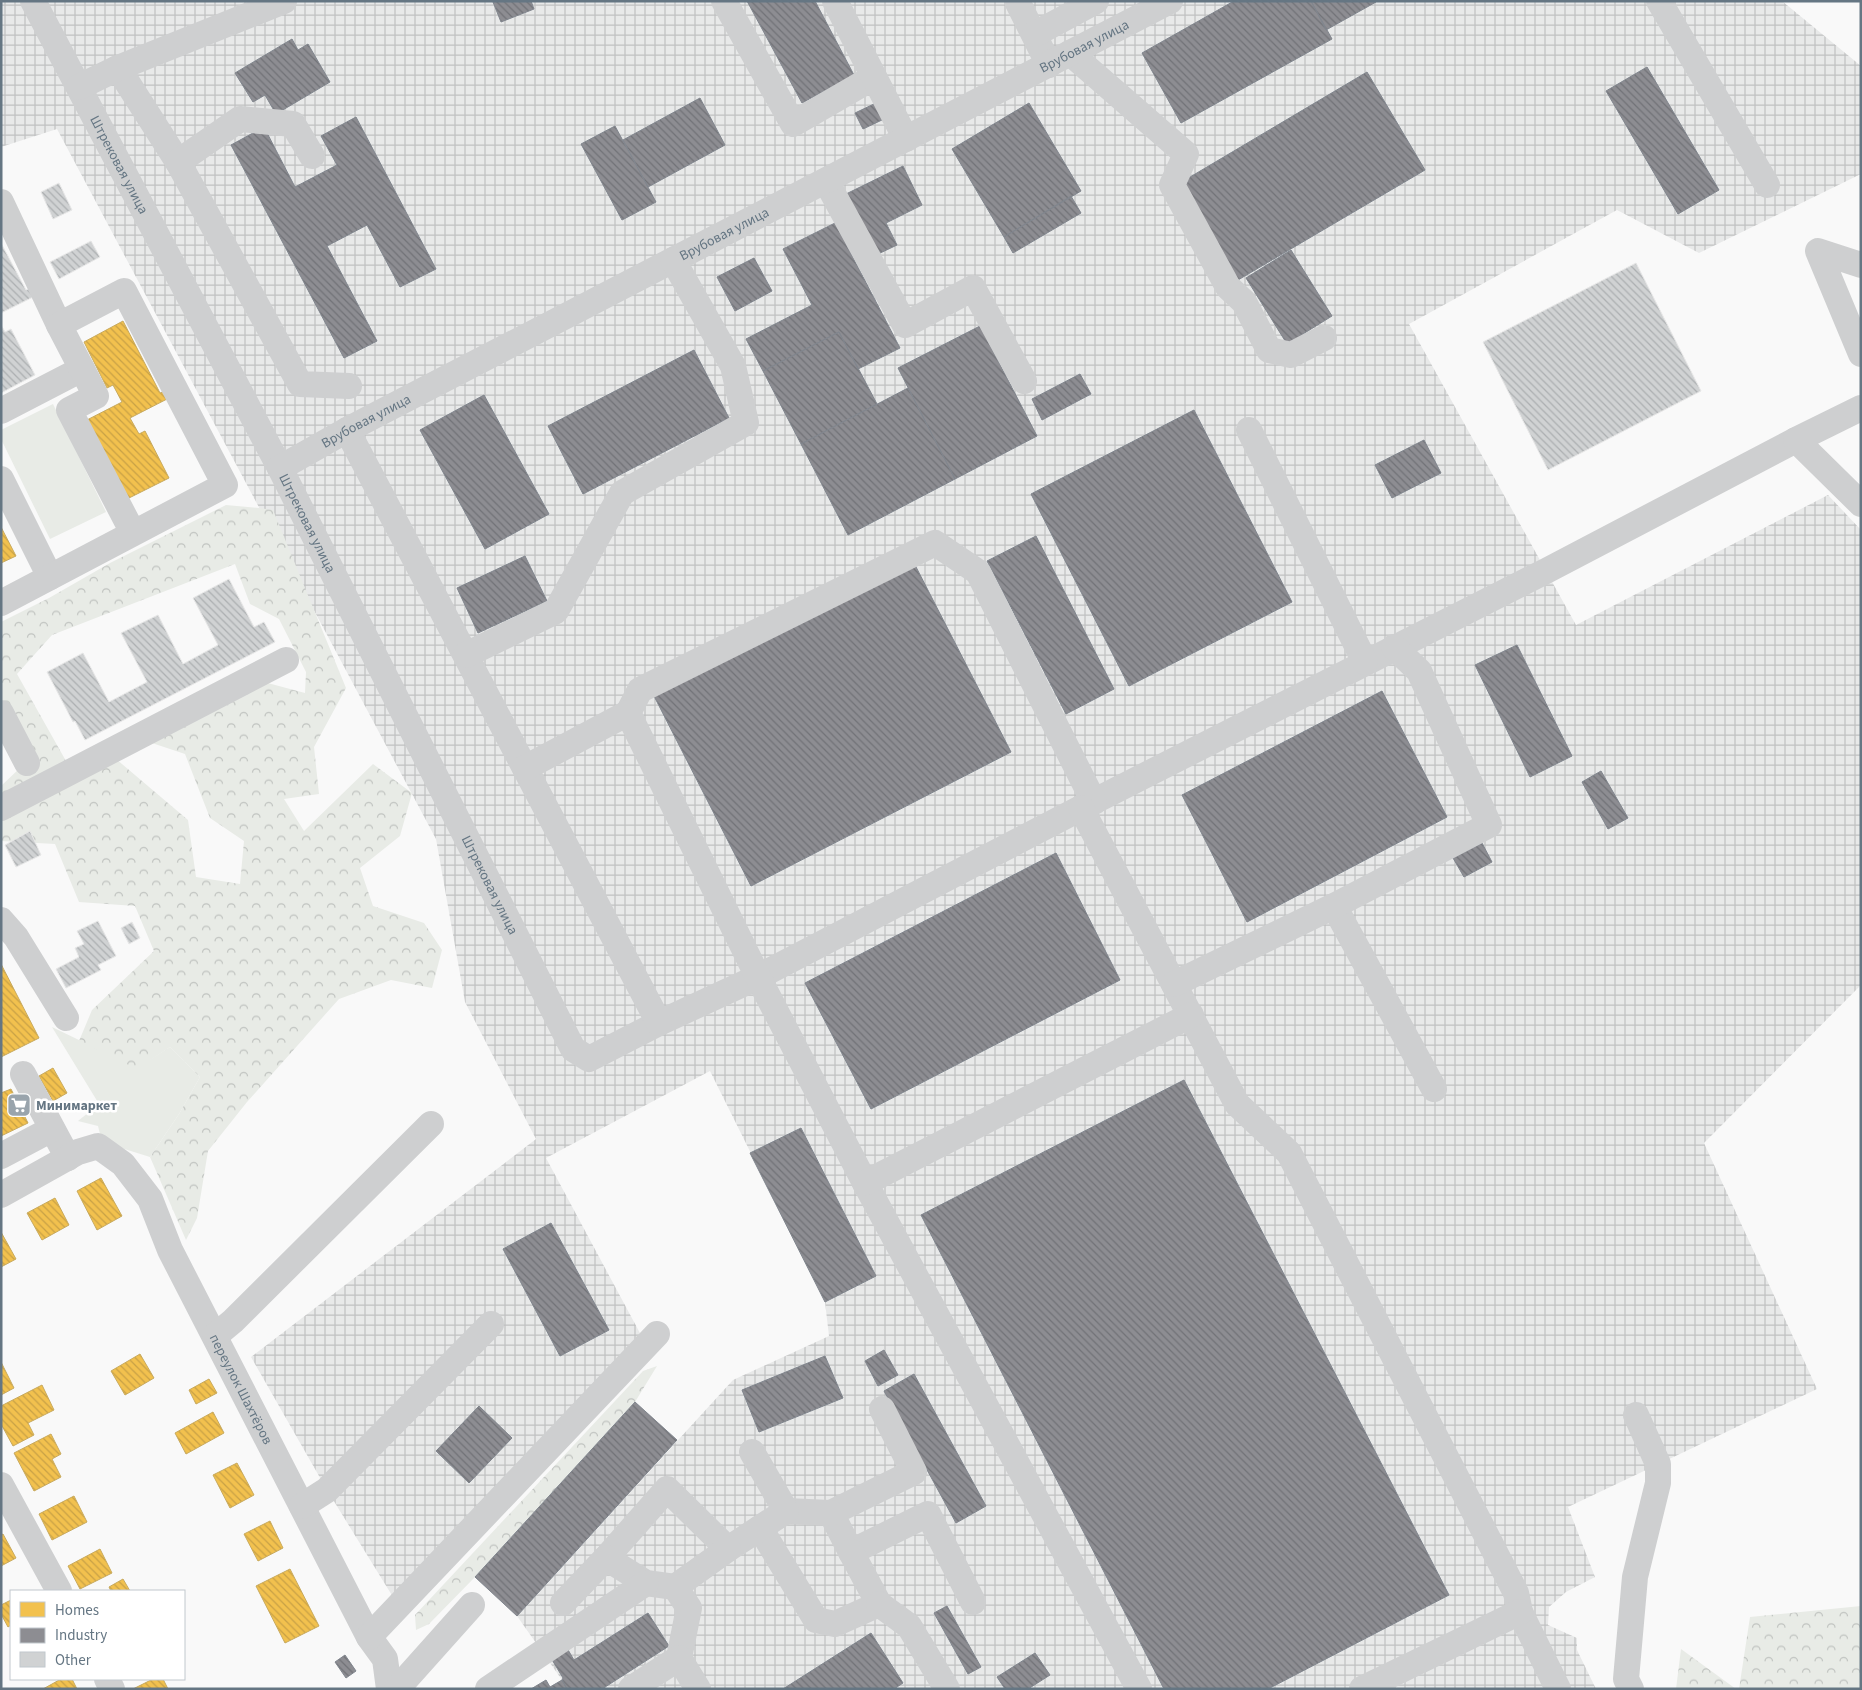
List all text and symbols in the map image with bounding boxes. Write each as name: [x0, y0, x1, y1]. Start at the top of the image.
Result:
street label: Врубовая улица: [1036, 15, 1133, 78]
street label: Штрековая улица: [84, 112, 153, 218]
street label: Врубовая улица: [676, 203, 773, 266]
street label: Врубовая улица: [318, 390, 414, 454]
street label: Штрековая улица: [273, 471, 340, 577]
street label: Штрековая улица: [456, 832, 523, 938]
supermarket icon: Минимаркет: [6, 1092, 32, 1118]
place label: Минимаркет: [36, 1096, 117, 1116]
street label: переулок Шахтёров: [204, 1331, 277, 1448]
legend: [10, 1590, 185, 1680]
text: Homes: [55, 1600, 99, 1621]
text: Industry: [55, 1625, 107, 1646]
text: Other: [55, 1650, 92, 1671]

